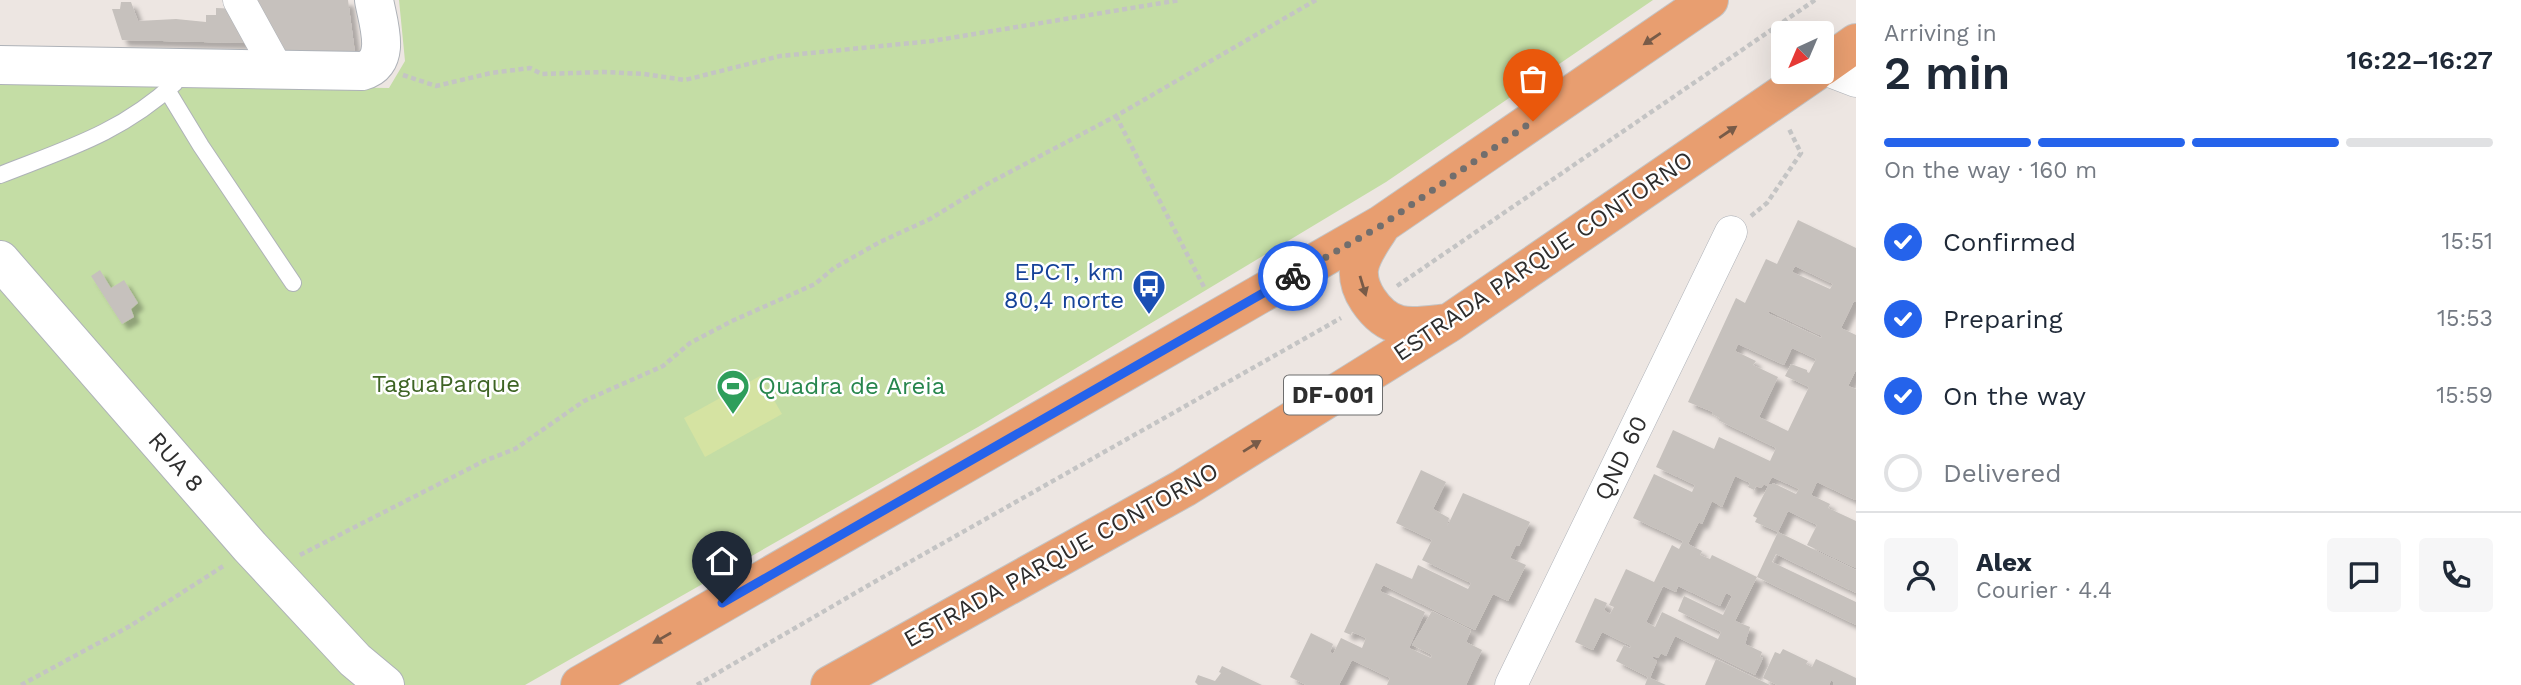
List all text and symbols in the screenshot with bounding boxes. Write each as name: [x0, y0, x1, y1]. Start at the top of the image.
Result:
text: Arriving in: [1884, 20, 1997, 47]
north arrow: [1771, 21, 1834, 84]
map controls: [1771, 21, 1834, 84]
one-way arrow: [1643, 32, 1661, 46]
text: 16:22–16:27: [2347, 45, 2493, 75]
text: 2 min: [1884, 46, 2010, 100]
pin: [1503, 49, 1563, 121]
icon: bag: [1514, 60, 1552, 98]
one-way arrow: [1719, 125, 1737, 139]
street label: ESTRADA PARQUE CONTORNO: [1388, 145, 1698, 367]
text: On the way · 160 m: [1884, 157, 2097, 184]
icon: check: [1884, 223, 1922, 261]
text: Confirmed: [1943, 227, 2076, 257]
text: 15:51: [2441, 228, 2493, 255]
courier: [1258, 241, 1328, 311]
icon: bike: [1274, 257, 1312, 295]
place label: EPCT, km 80,4 norte: [1004, 258, 1124, 314]
bus stop icon: EPCT, km 80,4 norte: [1130, 267, 1168, 316]
one-way arrow: [1358, 276, 1368, 297]
icon: check: [1884, 300, 1922, 338]
text: Preparing: [1943, 304, 2063, 334]
text: 15:53: [2437, 305, 2493, 332]
sports icon: Quadra de Areia: [714, 367, 752, 416]
park label: TaguaParque: [372, 370, 520, 398]
place label: Quadra de Areia: [758, 372, 945, 400]
road number: DF-001: [1284, 376, 1382, 414]
icon: check: [1884, 377, 1922, 415]
text: On the way: [1943, 381, 2086, 411]
text: 15:59: [2436, 382, 2493, 409]
street label: QND 60: [1589, 411, 1653, 505]
street label: RUA 8: [142, 426, 210, 498]
one-way arrow: [1242, 440, 1261, 453]
street label: ESTRADA PARQUE CONTORNO: [899, 457, 1223, 653]
text: Delivered: [1943, 458, 2062, 488]
pin: [692, 531, 752, 603]
button: person: [1884, 538, 1958, 612]
button: chat: [2327, 538, 2401, 612]
button: phone: [2419, 538, 2493, 612]
icon: home: [703, 542, 741, 580]
text: Alex: [1976, 547, 2032, 577]
text: Courier · 4.4: [1976, 577, 2112, 604]
one-way arrow: [652, 632, 671, 644]

